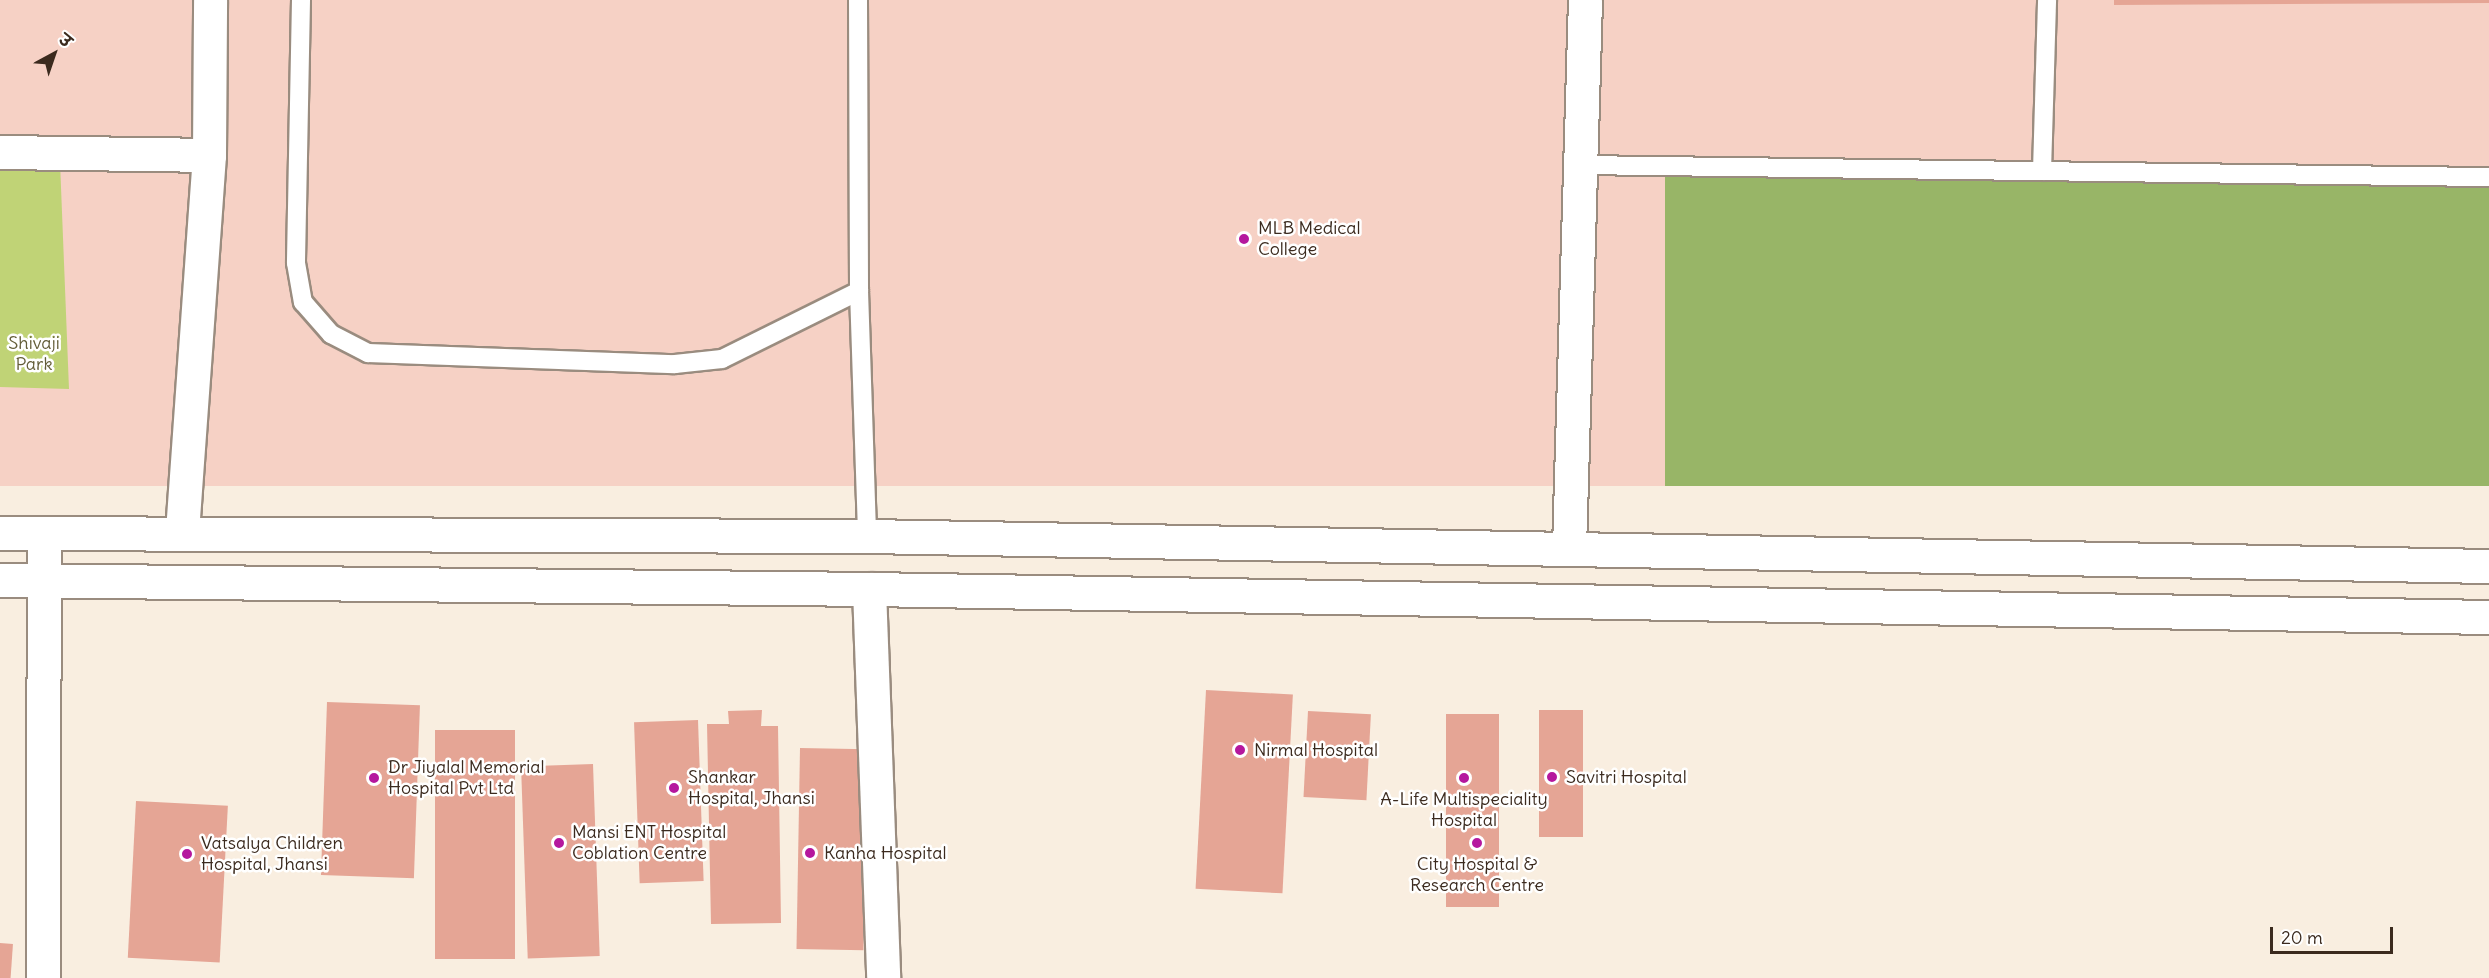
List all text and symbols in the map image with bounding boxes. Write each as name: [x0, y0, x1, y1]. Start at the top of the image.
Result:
north arrow: [24, 24, 84, 84]
text: उ: [55, 29, 76, 51]
place label: MLB Medical College: [1258, 218, 1361, 260]
marker: MLB Medical College: [1235, 230, 1253, 248]
park label: Shivaji Park: [8, 333, 60, 376]
place label: Nirmal Hospital: [1254, 739, 1378, 761]
marker: Nirmal Hospital: [1231, 741, 1249, 759]
place label: Dr Jiyalal Memorial Hospital Pvt Ltd: [388, 757, 545, 800]
place label: Savitri Hospital: [1566, 766, 1687, 788]
place label: Shankar Hospital, Jhansi: [688, 767, 815, 810]
marker: Savitri Hospital: [1543, 768, 1561, 786]
marker: Dr Jiyalal Memorial Hospital Pvt Ltd: [365, 769, 383, 787]
marker: A-Life Multispeciality Hospital: [1455, 769, 1473, 787]
marker: Shankar Hospital, Jhansi: [665, 779, 683, 797]
place label: A-Life Multispeciality Hospital: [1380, 789, 1548, 832]
place label: Mansi ENT Hospital Coblation Centre: [572, 822, 726, 864]
place label: Vatsalya Children Hospital, Jhansi: [201, 833, 343, 876]
marker: Mansi ENT Hospital Coblation Centre: [550, 834, 568, 852]
marker: City Hospital & Research Centre: [1468, 834, 1486, 852]
place label: Kanha Hospital: [824, 842, 947, 864]
marker: Kanha Hospital: [801, 844, 819, 862]
marker: Vatsalya Children Hospital, Jhansi: [178, 845, 196, 863]
place label: City Hospital & Research Centre: [1410, 854, 1544, 896]
scale bar: [2273, 915, 2396, 953]
text: 20 m: [2281, 926, 2323, 949]

